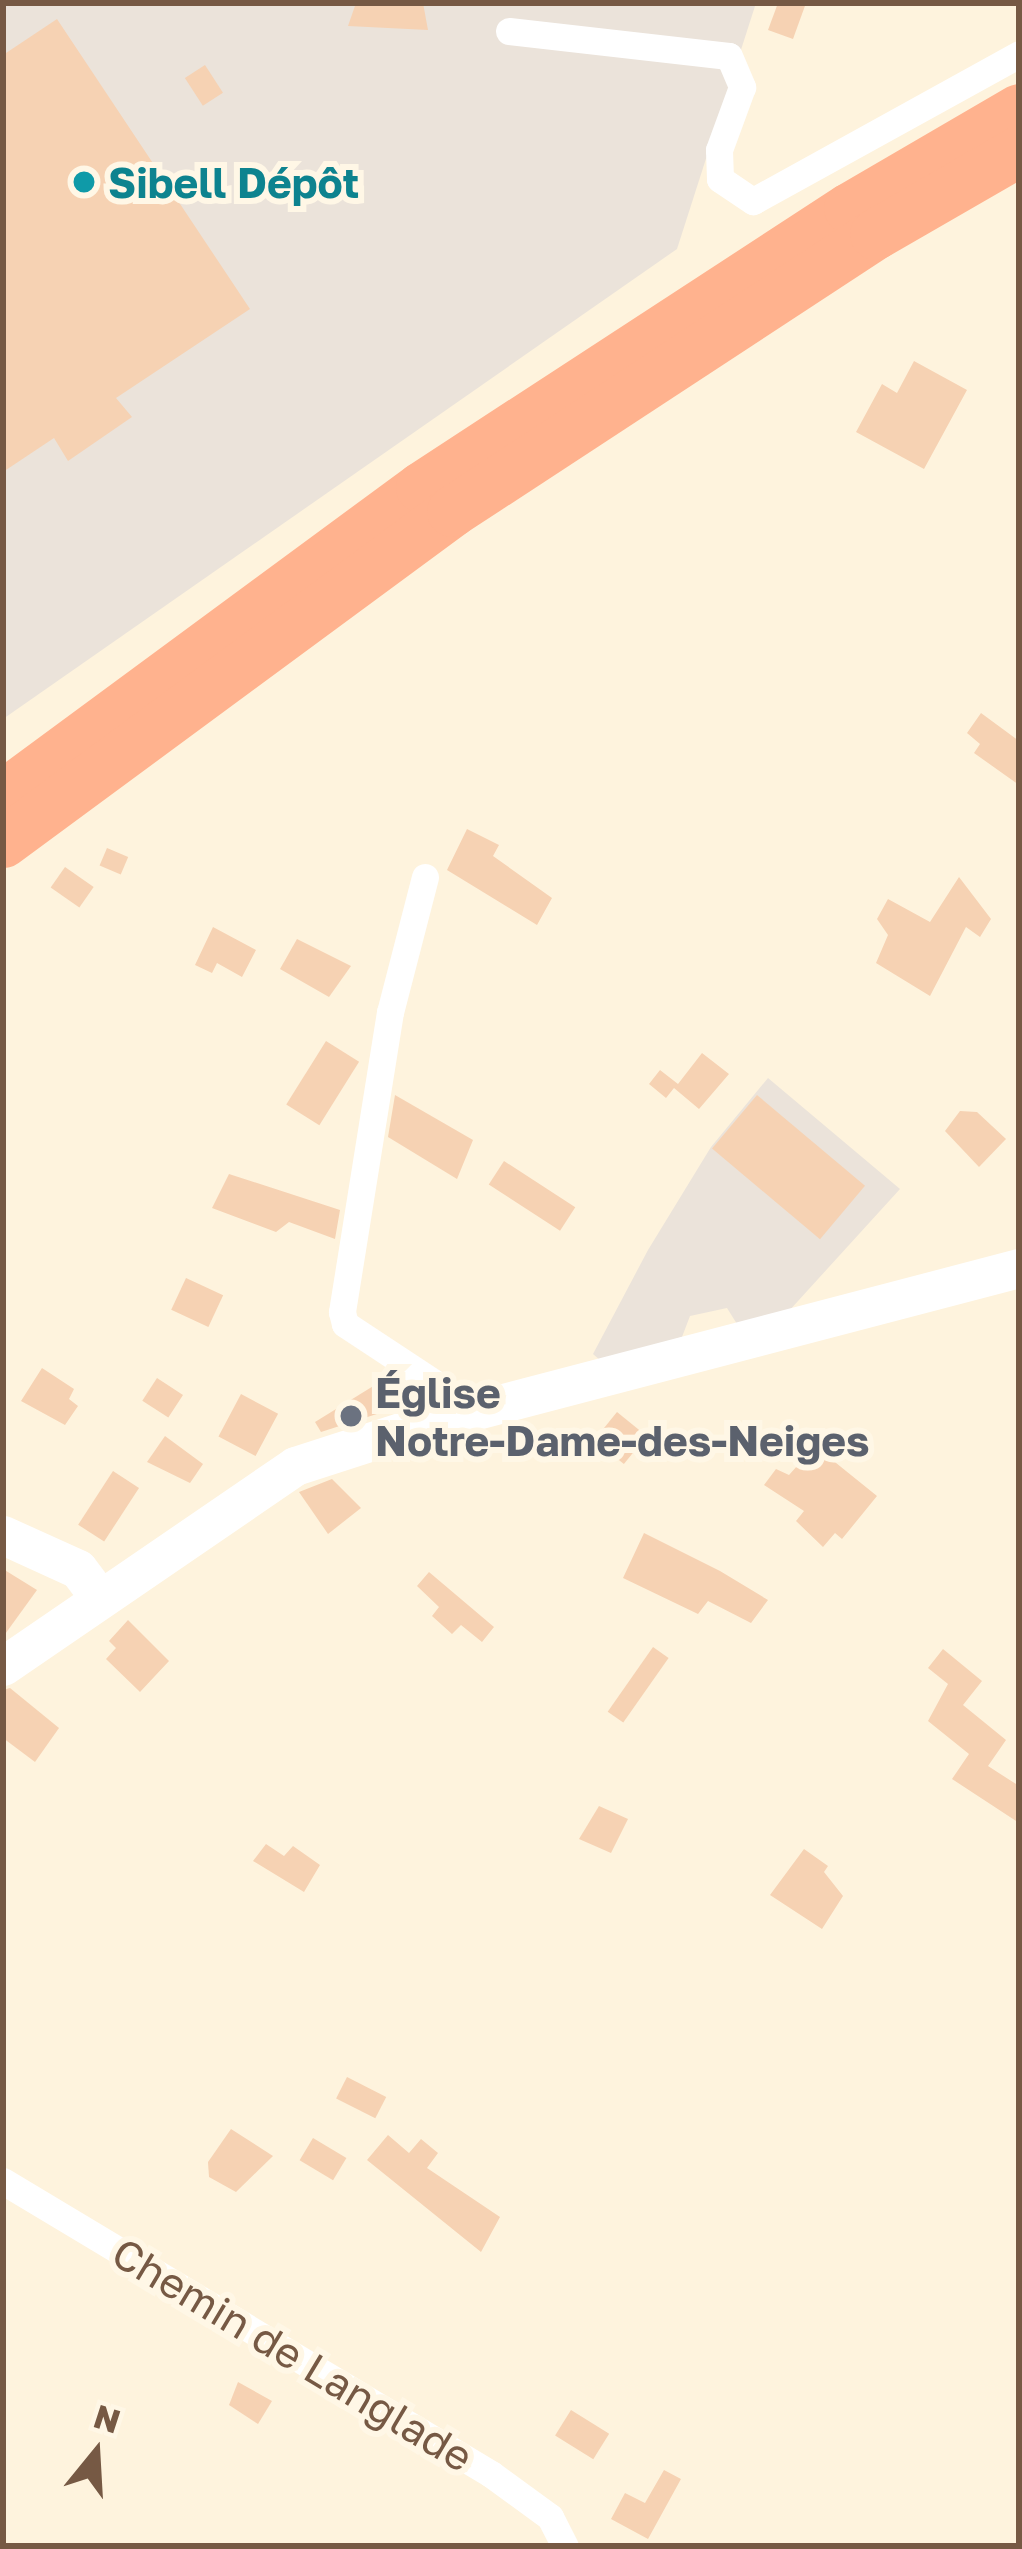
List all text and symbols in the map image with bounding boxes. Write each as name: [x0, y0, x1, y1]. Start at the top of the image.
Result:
place label: Sibell Dépôt: [108, 157, 359, 207]
marker: Sibell Dépôt: [71, 169, 97, 195]
place label: Église Notre-Dame-des-Neiges: [375, 1367, 870, 1466]
marker: Église Notre-Dame-des-Neiges: [338, 1403, 364, 1429]
street label: Chemin de Langlade: [104, 2226, 482, 2482]
north arrow: [36, 2393, 156, 2513]
text: N: [89, 2396, 125, 2441]

